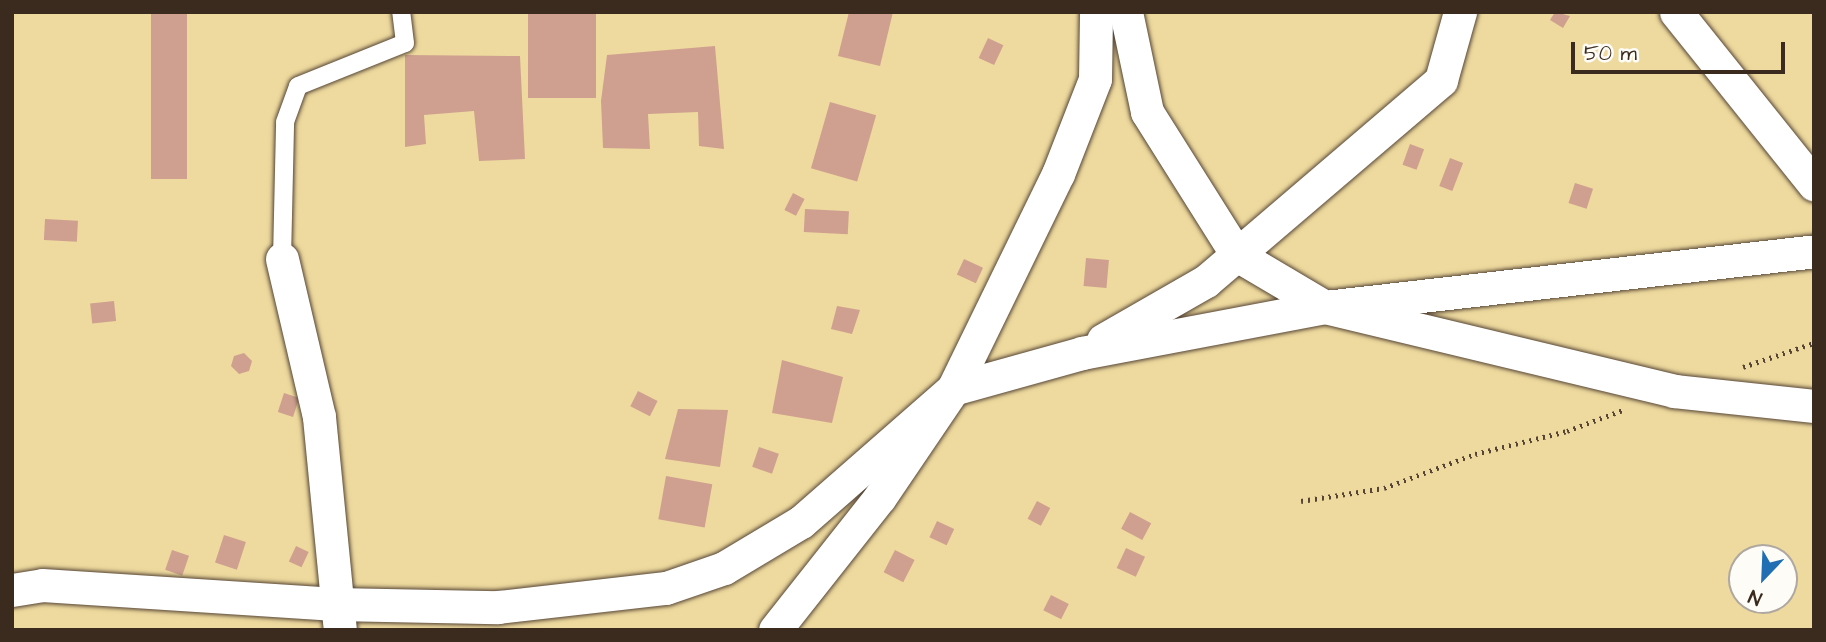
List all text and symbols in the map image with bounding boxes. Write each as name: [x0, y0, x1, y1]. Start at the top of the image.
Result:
scale bar: [1574, 28, 1787, 72]
text: 50 m: [1584, 39, 1637, 68]
north arrow: [1728, 544, 1798, 614]
text: N: [1745, 582, 1766, 612]

